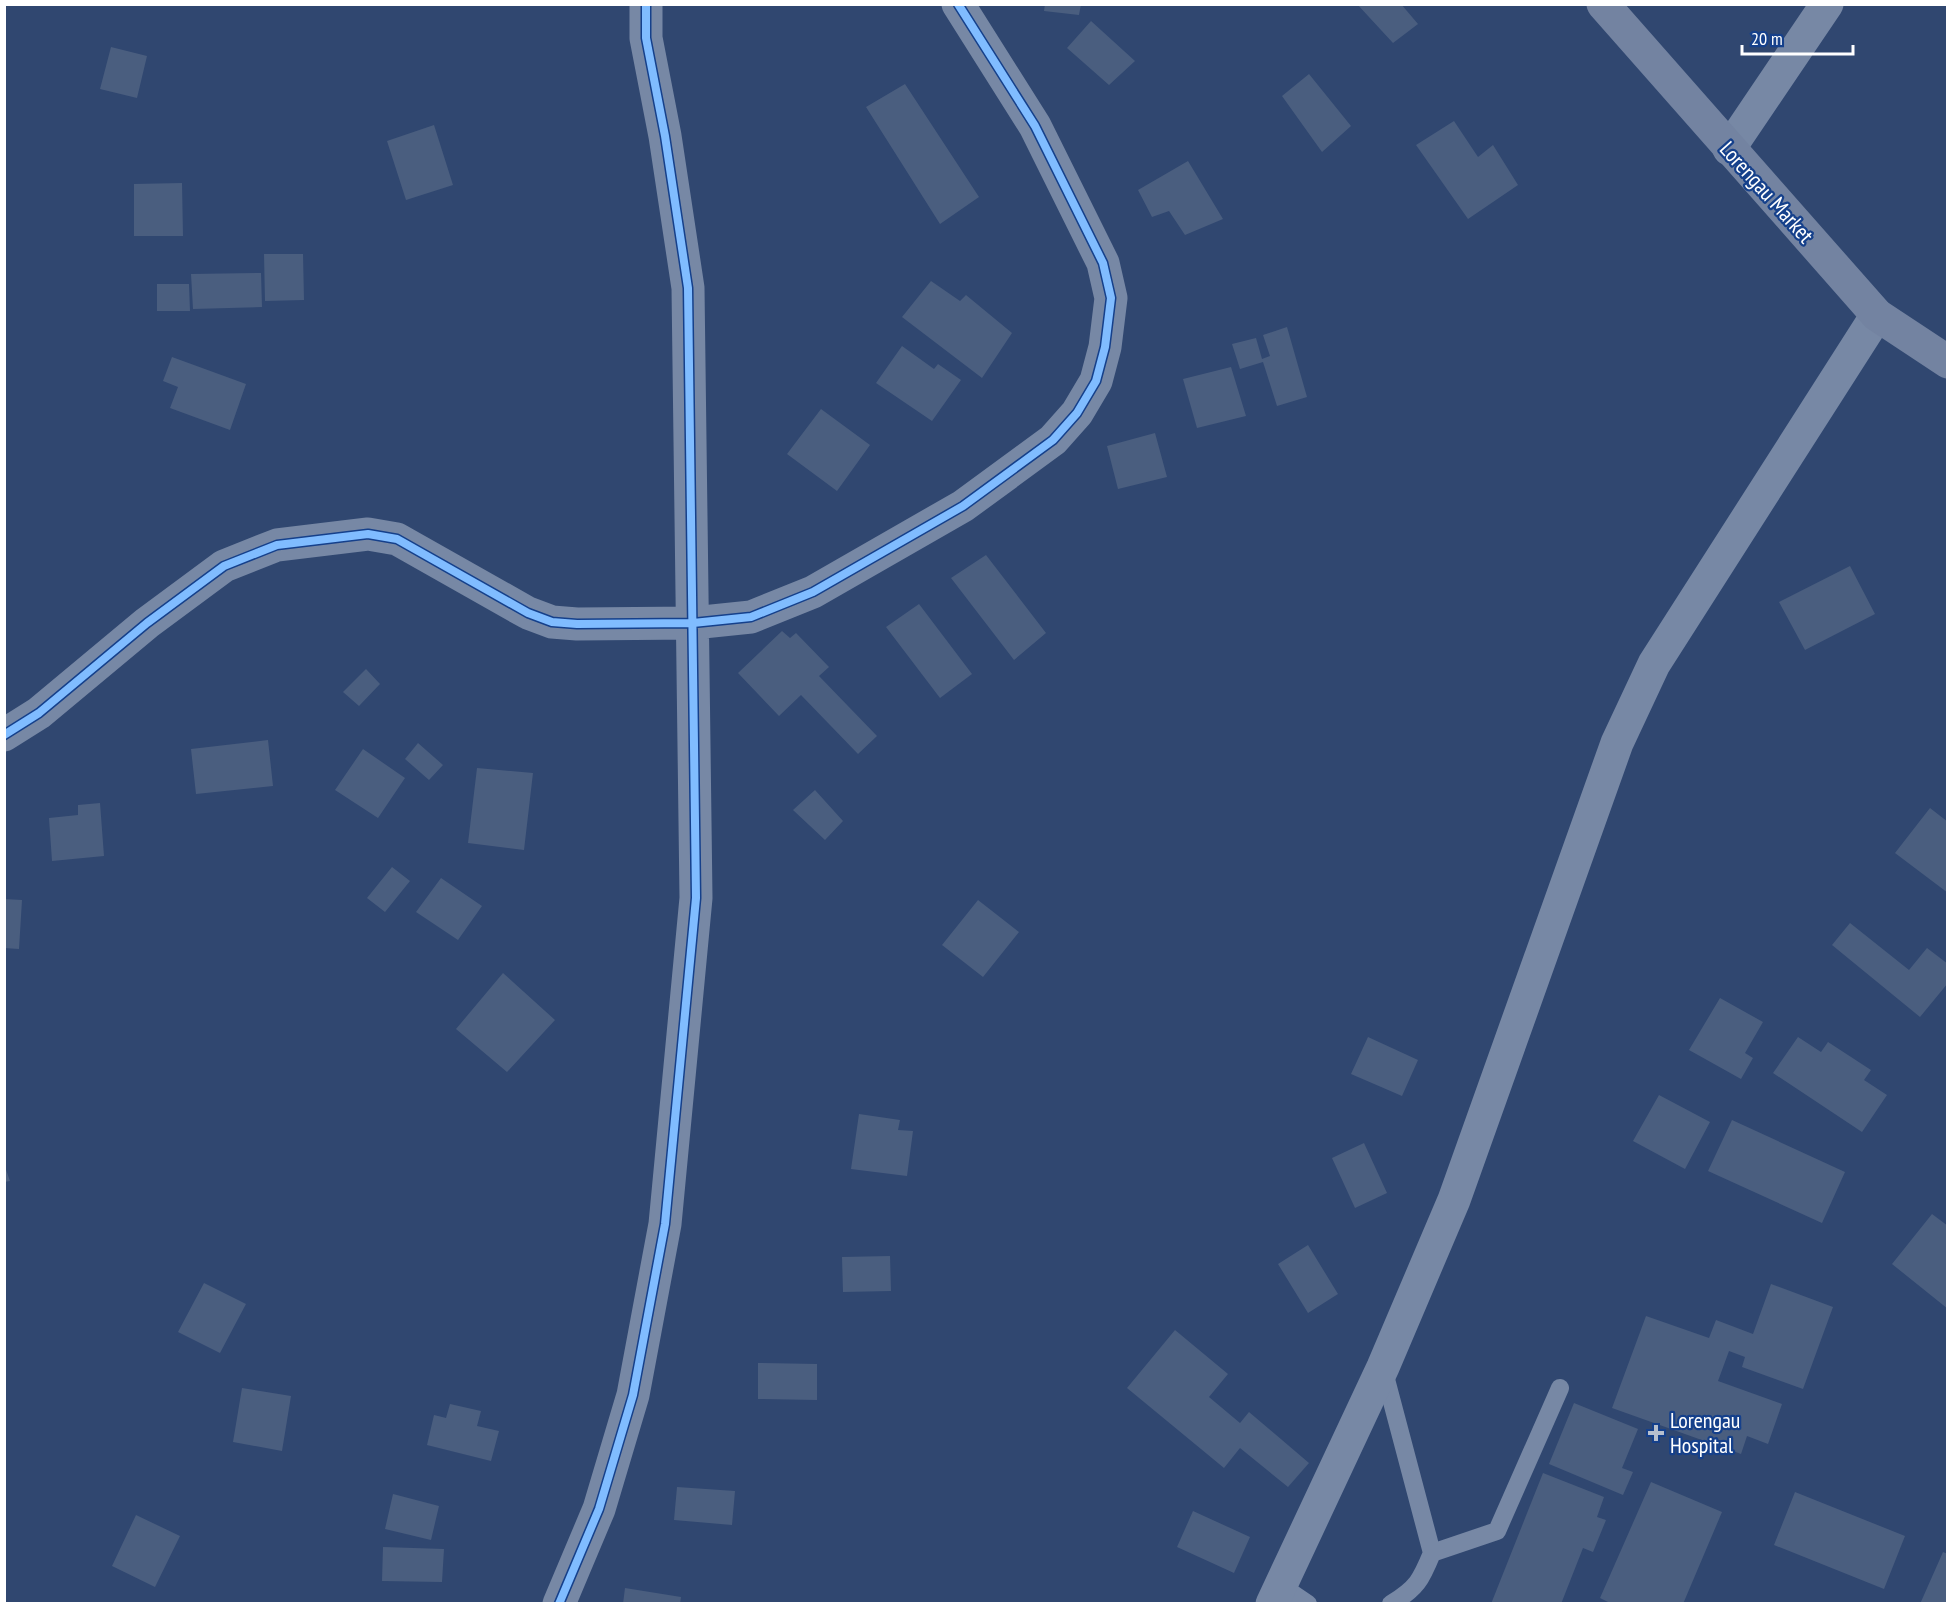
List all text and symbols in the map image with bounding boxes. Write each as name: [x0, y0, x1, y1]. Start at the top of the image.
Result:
scale bar: [1742, 18, 1853, 56]
text: 20 m: [1751, 27, 1783, 50]
street label: Lorengau Market: [1714, 135, 1820, 249]
place label: Lorengau Hospital: [1670, 1406, 1740, 1459]
marker: Lorengau Hospital: [1647, 1424, 1665, 1442]

